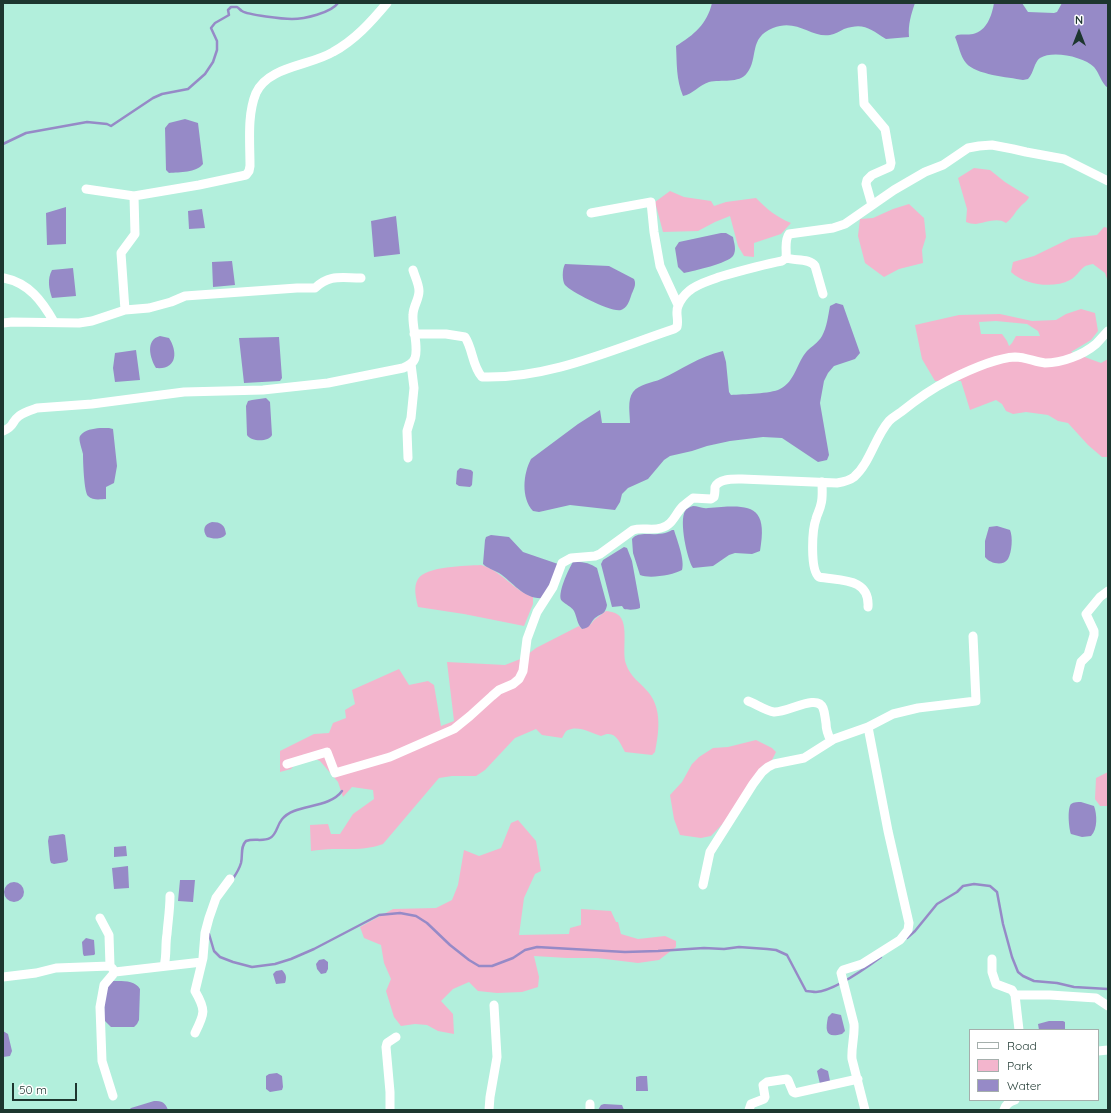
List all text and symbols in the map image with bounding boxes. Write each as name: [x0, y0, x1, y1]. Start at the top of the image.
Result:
north arrow: [1059, 12, 1099, 52]
text: N: [1075, 13, 1083, 27]
legend: [969, 1029, 1099, 1101]
text: Road: [1007, 1038, 1037, 1053]
text: Park: [1007, 1058, 1032, 1073]
scale bar: [14, 1075, 79, 1101]
text: Water: [1007, 1078, 1041, 1093]
text: 50 m: [19, 1082, 47, 1097]

